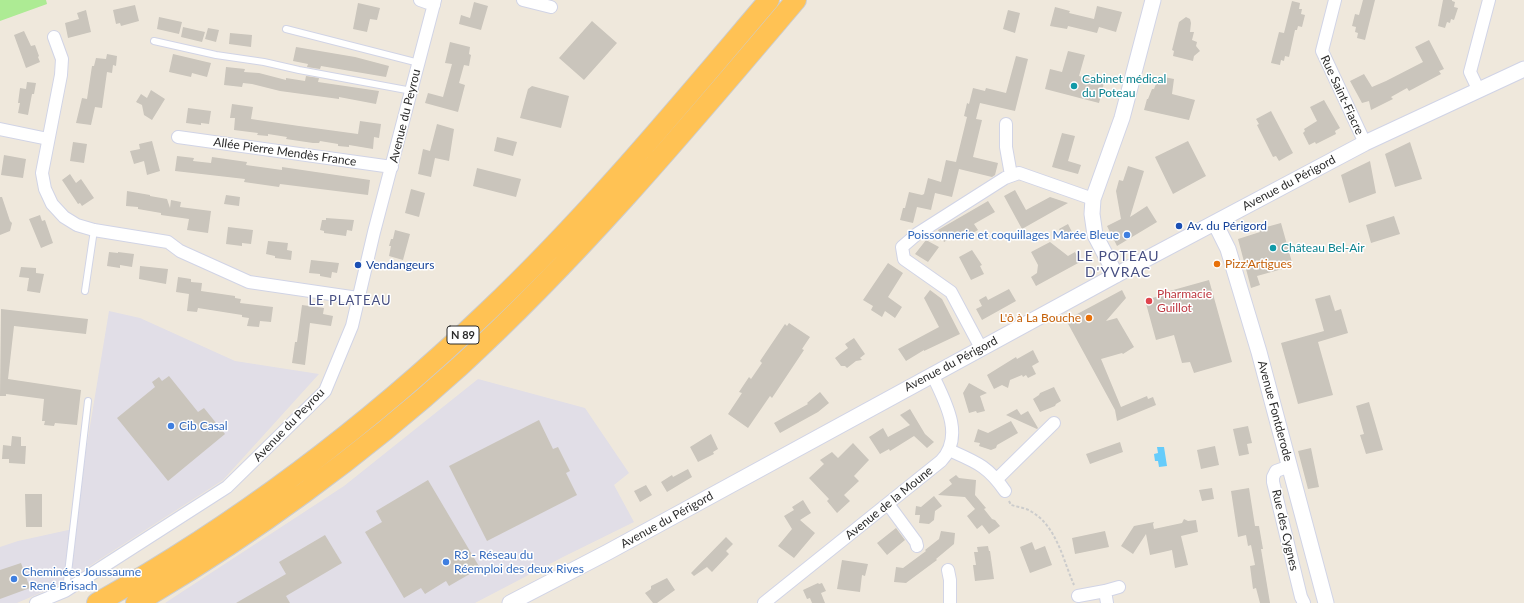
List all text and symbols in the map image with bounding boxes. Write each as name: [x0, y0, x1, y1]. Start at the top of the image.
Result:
street label: Rue Saint-Fiacre: [1317, 53, 1367, 137]
street label: Avenue du Peyrou: [386, 68, 424, 164]
place label: Cabinet médical du Poteau: [1082, 72, 1166, 100]
marker: Cabinet médical du Poteau: [1069, 81, 1079, 91]
street label: Allée Pierre Mendès France: [213, 135, 357, 169]
street label: Avenue du Périgord: [1240, 152, 1338, 214]
place label: Av. du Périgord: [1187, 219, 1267, 233]
marker: Av. du Périgord: [1174, 221, 1184, 231]
place label: Poissonnerie et coquillages Marée Bleue: [907, 228, 1119, 242]
marker: Poissonnerie et coquillages Marée Bleue: [1122, 230, 1132, 240]
place label: Château Bel-Air: [1281, 241, 1365, 255]
marker: Château Bel-Air: [1268, 243, 1278, 253]
district label: LE POTEAU D'YVRAC: [1077, 248, 1159, 280]
place label: Pizz'Artigues: [1225, 257, 1292, 271]
place label: Vendangeurs: [366, 258, 434, 272]
marker: Pizz'Artigues: [1212, 259, 1222, 269]
marker: Vendangeurs: [353, 260, 363, 270]
place label: Pharmacie Guillot: [1157, 287, 1212, 315]
district label: LE PLATEAU: [308, 293, 392, 309]
marker: Pharmacie Guillot: [1144, 296, 1154, 306]
place label: L'ô à La Bouche: [1000, 311, 1081, 325]
marker: L'ô à La Bouche: [1084, 313, 1094, 323]
road number: N 89: [447, 326, 479, 344]
street label: Avenue du Périgord: [902, 333, 1000, 395]
street label: Avenue Fontderode: [1255, 359, 1295, 463]
street label: Avenue du Peyrou: [250, 385, 328, 465]
place label: Cib Casal: [179, 419, 228, 433]
marker: Cib Casal: [166, 421, 176, 431]
street label: Avenue de la Moune: [842, 463, 936, 543]
street label: Rue des Cygnes: [1269, 488, 1301, 572]
street label: Avenue du Périgord: [618, 489, 716, 551]
place label: R3 - Réseau du Réemploi des deux Rives: [454, 548, 584, 576]
marker: R3 - Réseau du Réemploi des deux Rives: [441, 557, 451, 567]
place label: Cheminées Joussaume - René Brisach: [22, 565, 141, 593]
marker: Cheminées Joussaume - René Brisach: [9, 574, 19, 584]

